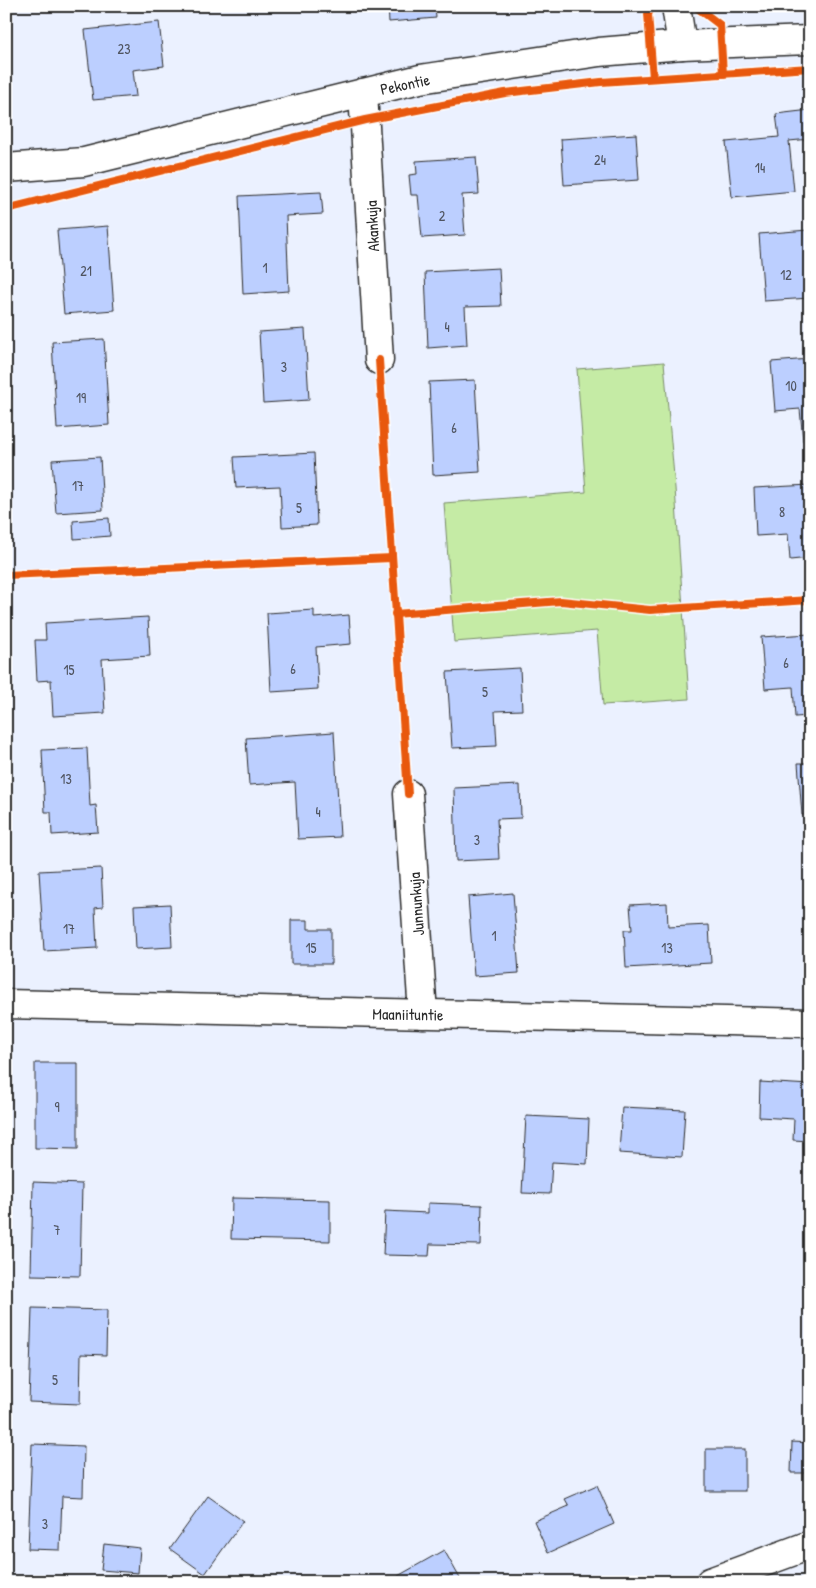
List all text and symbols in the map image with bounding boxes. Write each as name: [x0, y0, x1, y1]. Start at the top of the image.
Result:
house number: 23: [118, 39, 130, 58]
street label: Pekontie: [378, 68, 432, 100]
house number: 24: [594, 150, 606, 169]
house number: 14: [755, 158, 765, 177]
street label: Akankuja: [360, 200, 384, 252]
house number: 2: [439, 206, 446, 225]
house number: 1: [262, 258, 268, 277]
house number: 21: [80, 261, 92, 280]
house number: 12: [780, 265, 792, 284]
house number: 4: [444, 317, 450, 336]
house number: 3: [281, 357, 287, 376]
house number: 10: [785, 376, 797, 395]
house number: 19: [76, 388, 86, 407]
house number: 6: [451, 418, 457, 437]
house number: 17: [72, 476, 84, 495]
house number: 5: [296, 498, 302, 517]
house number: 8: [779, 502, 785, 521]
house number: 6: [783, 653, 789, 672]
house number: 6: [290, 659, 296, 678]
house number: 15: [63, 660, 75, 679]
house number: 5: [482, 682, 488, 701]
house number: 13: [60, 769, 72, 788]
house number: 4: [315, 802, 321, 821]
house number: 3: [474, 830, 480, 849]
street label: Junnunkuja: [403, 872, 429, 936]
house number: 17: [63, 919, 75, 938]
house number: 1: [491, 926, 497, 945]
house number: 15: [305, 938, 317, 957]
house number: 13: [661, 938, 673, 957]
street label: Maaniituntie: [372, 1002, 444, 1026]
house number: 9: [54, 1097, 60, 1116]
house number: 7: [54, 1220, 61, 1239]
house number: 5: [52, 1370, 58, 1389]
house number: 3: [42, 1514, 48, 1533]

